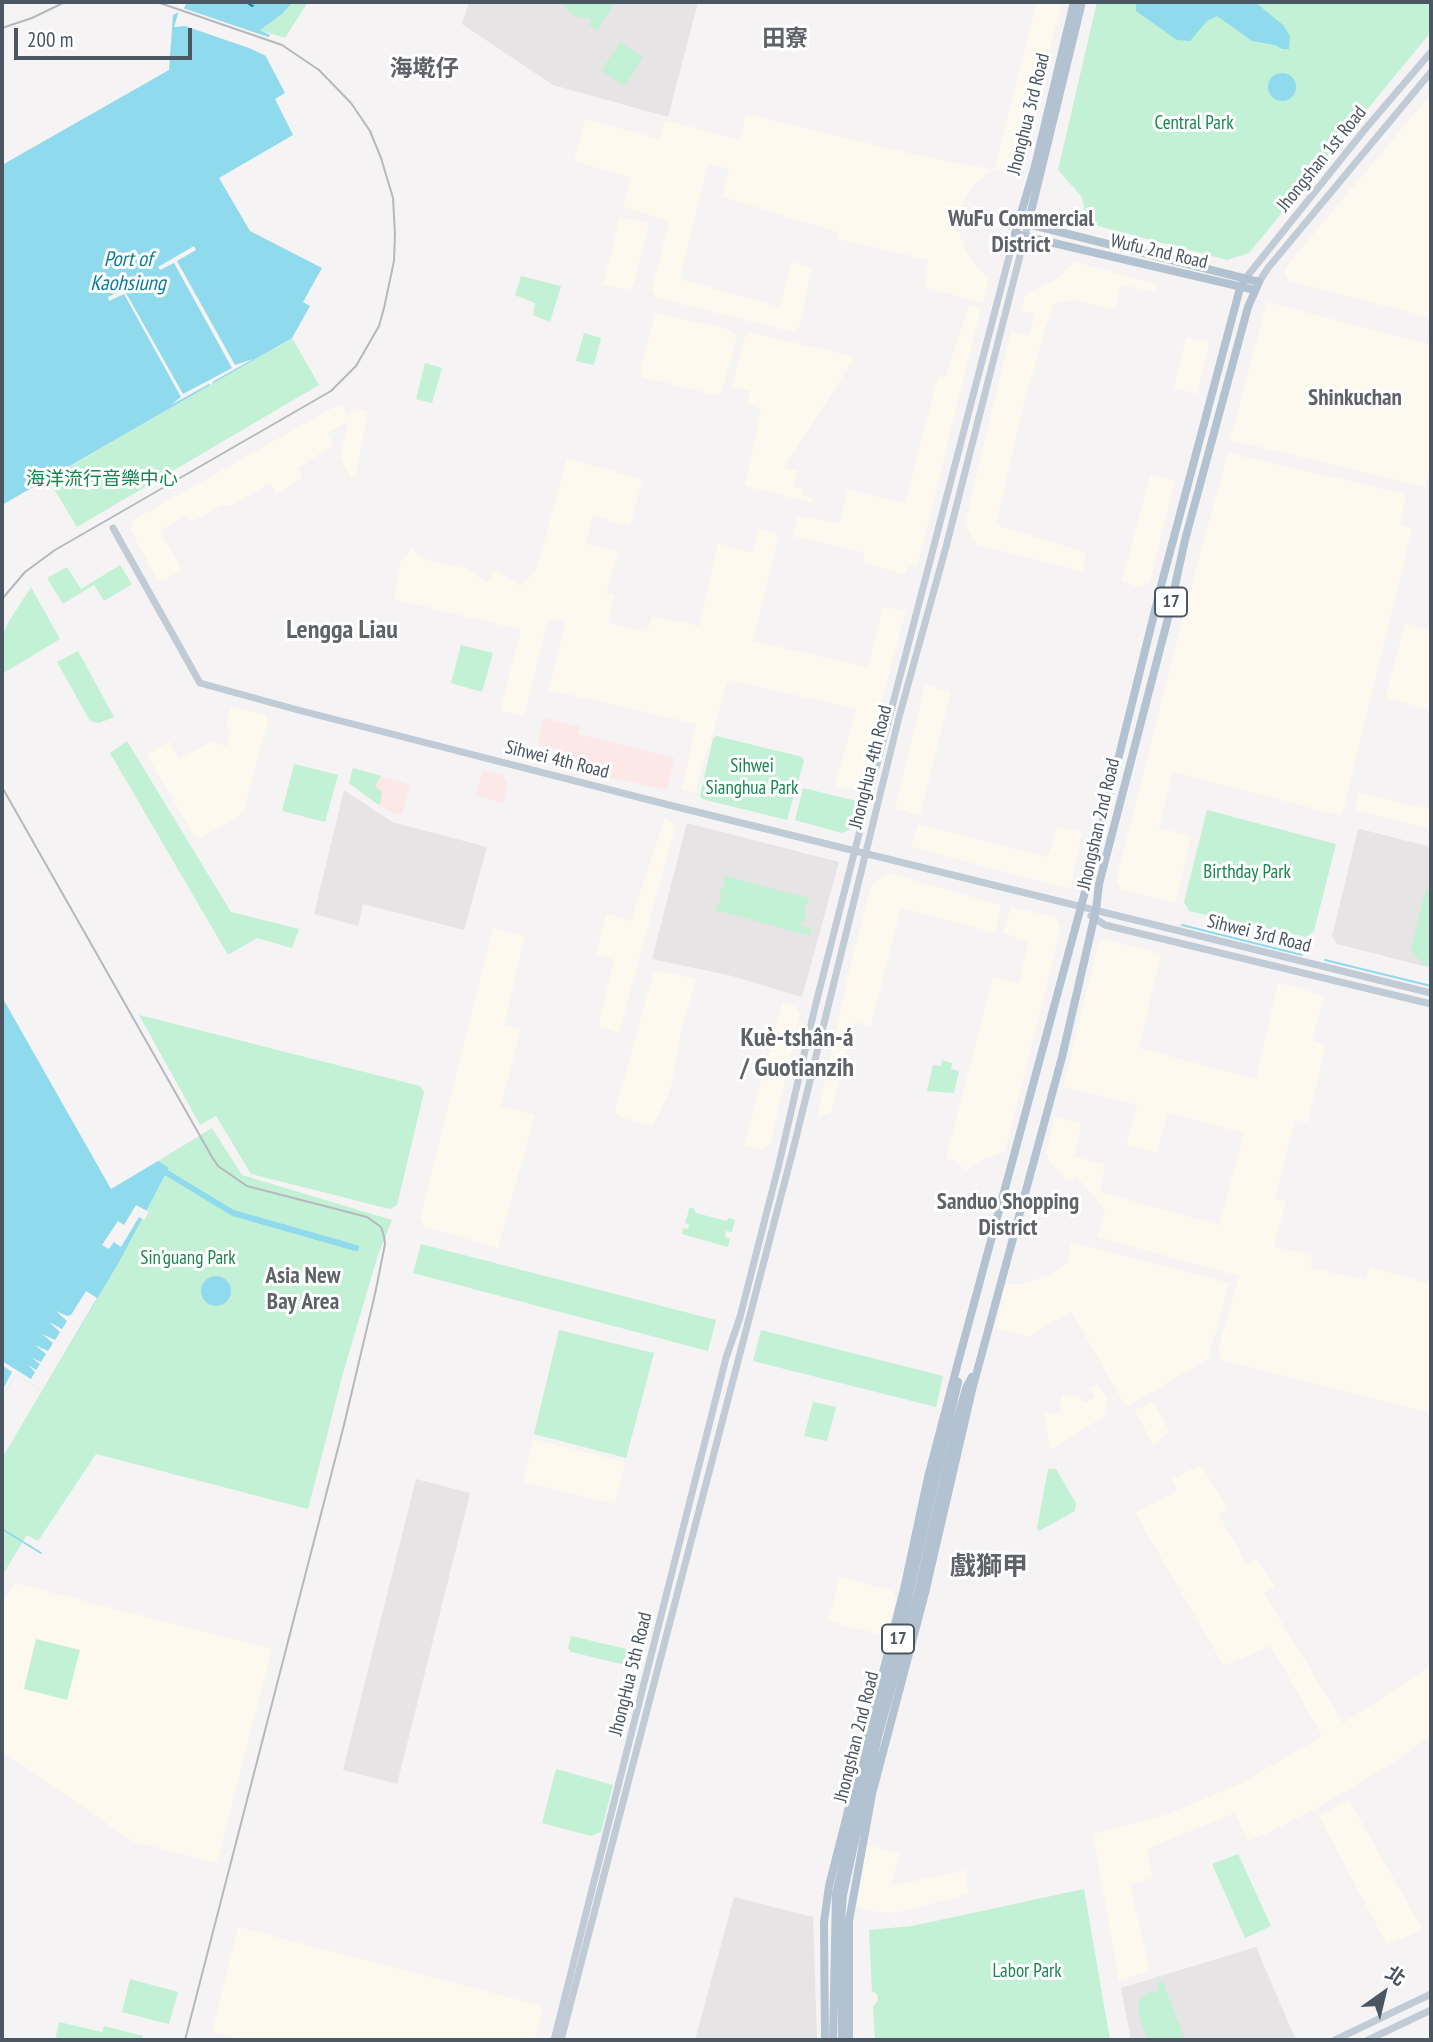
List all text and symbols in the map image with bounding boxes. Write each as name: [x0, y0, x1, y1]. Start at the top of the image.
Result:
scale bar: [18, 14, 196, 58]
district label: 田寮: [762, 25, 808, 53]
text: 200 m: [27, 26, 73, 53]
street label: Jhonghua 3rd Road: [1003, 51, 1055, 177]
district label: 海墘仔: [390, 55, 458, 83]
street label: Jhongshan 1st Road: [1273, 102, 1371, 216]
park label: Central Park: [1154, 113, 1234, 135]
district label: WuFu Commercial District: [948, 205, 1094, 259]
street label: Wufu 2nd Road: [1108, 230, 1210, 274]
water label: Port of Kaohsiung: [90, 247, 166, 297]
district label: Shinkuchan: [1308, 384, 1402, 412]
park label: 海洋流行音樂中心: [26, 469, 178, 491]
road number: 17: [1155, 588, 1187, 616]
district label: Lengga Liau: [286, 615, 398, 647]
street label: JhongHua 4th Road: [845, 703, 897, 831]
street label: Sihwei 4th Road: [503, 736, 611, 784]
park label: Sihwei Sianghua Park: [706, 756, 798, 800]
street label: Jhongshan 2nd Road: [1073, 756, 1125, 892]
park label: Birthday Park: [1203, 862, 1291, 884]
street label: Sihwei 3rd Road: [1205, 910, 1313, 958]
district label: Kuè-tshân-á / Guotianzih: [740, 1023, 854, 1084]
district label: Sanduo Shopping District: [937, 1188, 1079, 1242]
park label: Sin'guang Park: [140, 1248, 236, 1270]
district label: Asia New Bay Area: [266, 1262, 340, 1316]
district label: 戲獅甲: [950, 1552, 1028, 1584]
street label: JhongHua 5th Road: [605, 1610, 657, 1738]
road number: 17: [882, 1624, 914, 1654]
street label: Jhongshan 2nd Road: [830, 1669, 884, 1805]
north arrow: [1349, 1958, 1419, 2028]
text: 北: [1381, 1960, 1410, 1991]
park label: Labor Park: [992, 1961, 1062, 1983]

